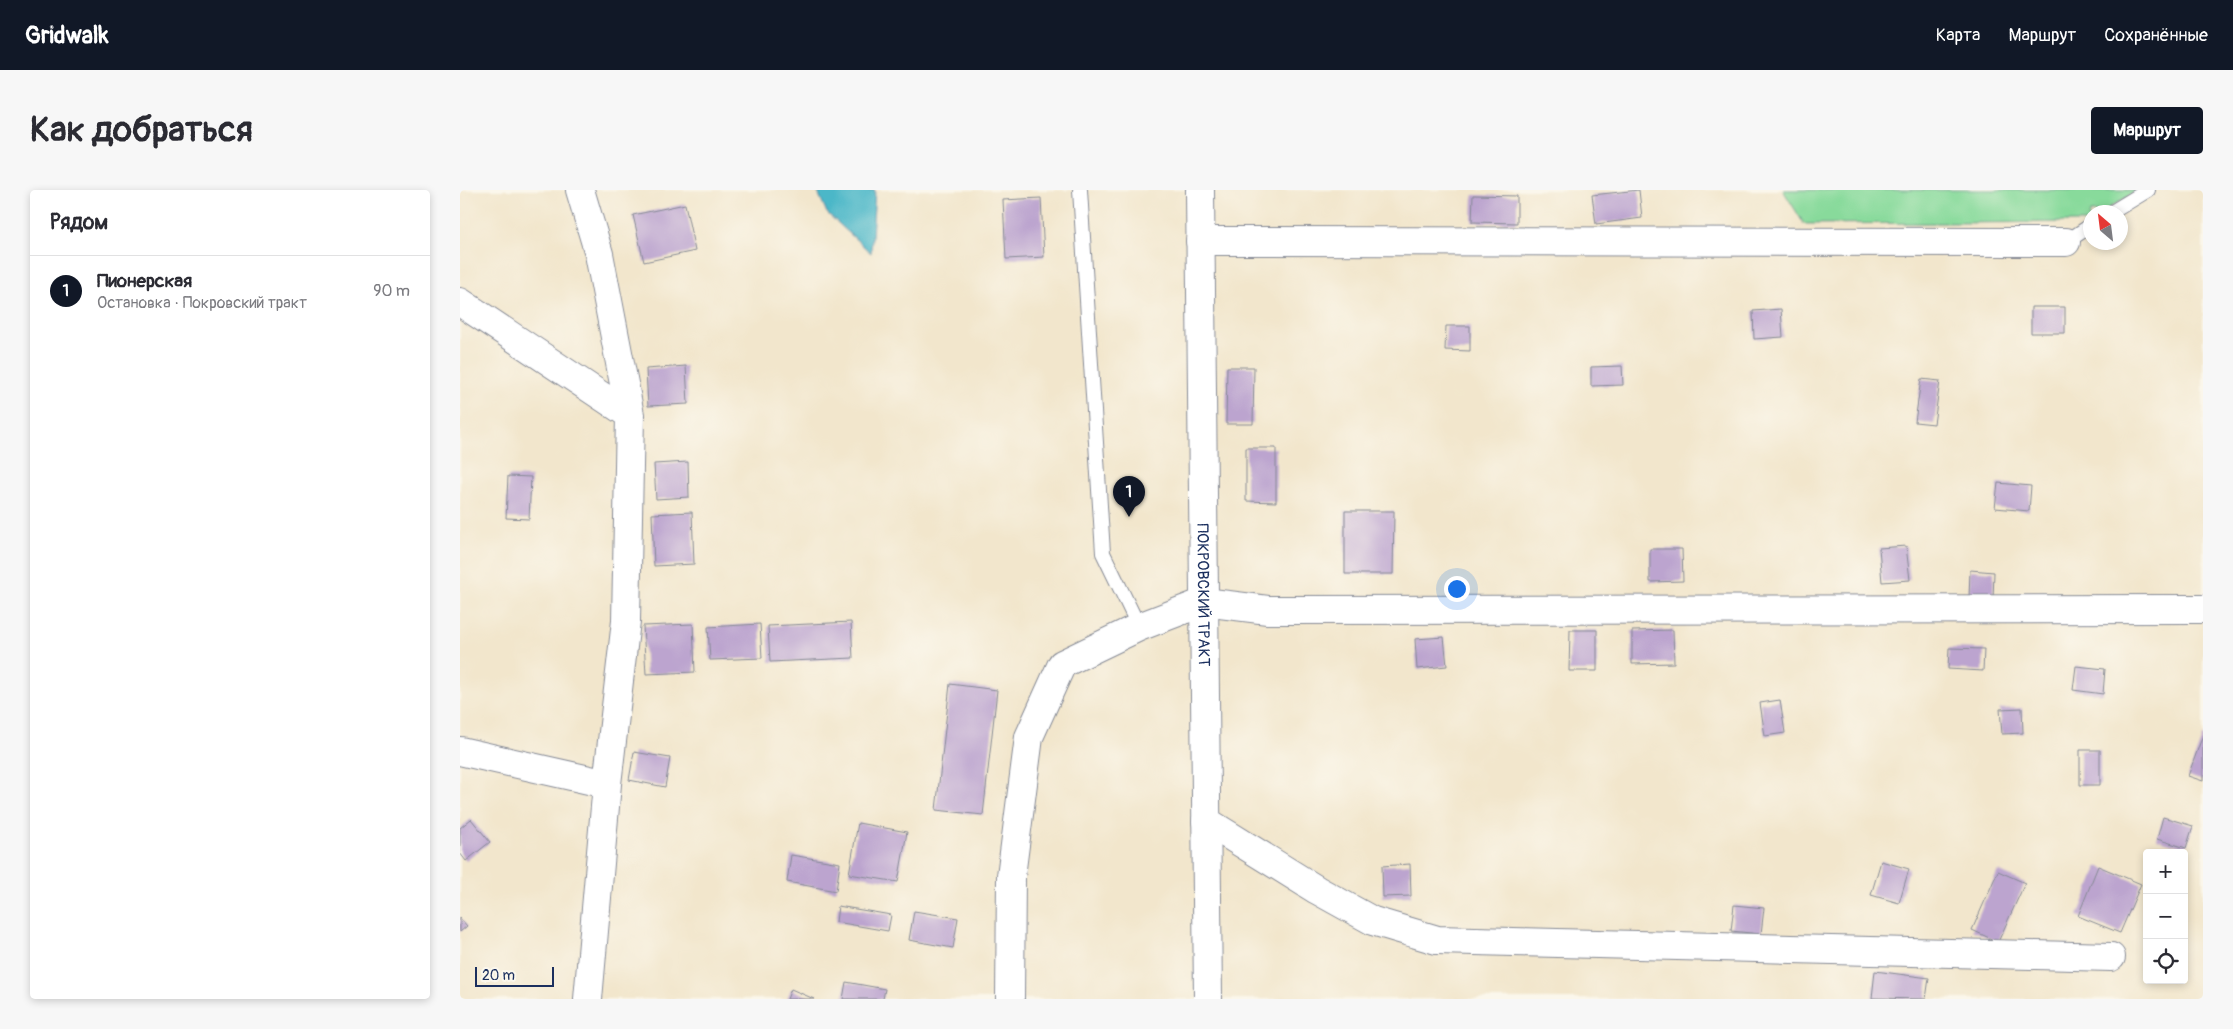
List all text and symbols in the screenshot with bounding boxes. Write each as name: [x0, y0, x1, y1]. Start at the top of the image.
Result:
text: Gridwalk: [25, 21, 109, 50]
text: Карта: [1936, 24, 1980, 47]
text: Маршрут: [2008, 24, 2076, 47]
text: Сохранённые: [2104, 24, 2208, 47]
button: Маршрут: [2091, 107, 2203, 154]
text: Как добраться: [30, 108, 253, 152]
north arrow: [2083, 205, 2128, 250]
text: Рядом: [50, 209, 108, 236]
text: Пионерская: [97, 269, 192, 293]
text: 1: [63, 281, 69, 301]
text: 90 m: [373, 281, 410, 301]
text: Остановка · Покровский тракт: [97, 293, 307, 313]
pin: 1: [1113, 476, 1145, 517]
street label: ПОКРОВСКИЙ ТРАКТ: [1192, 523, 1214, 667]
your location: [1444, 576, 1470, 602]
map controls: [2143, 849, 2188, 984]
button: +: [2143, 849, 2188, 894]
button: −: [2143, 894, 2188, 939]
button: locate: [2143, 939, 2188, 984]
scale bar: [475, 964, 554, 987]
text: 20 m: [482, 967, 515, 984]

